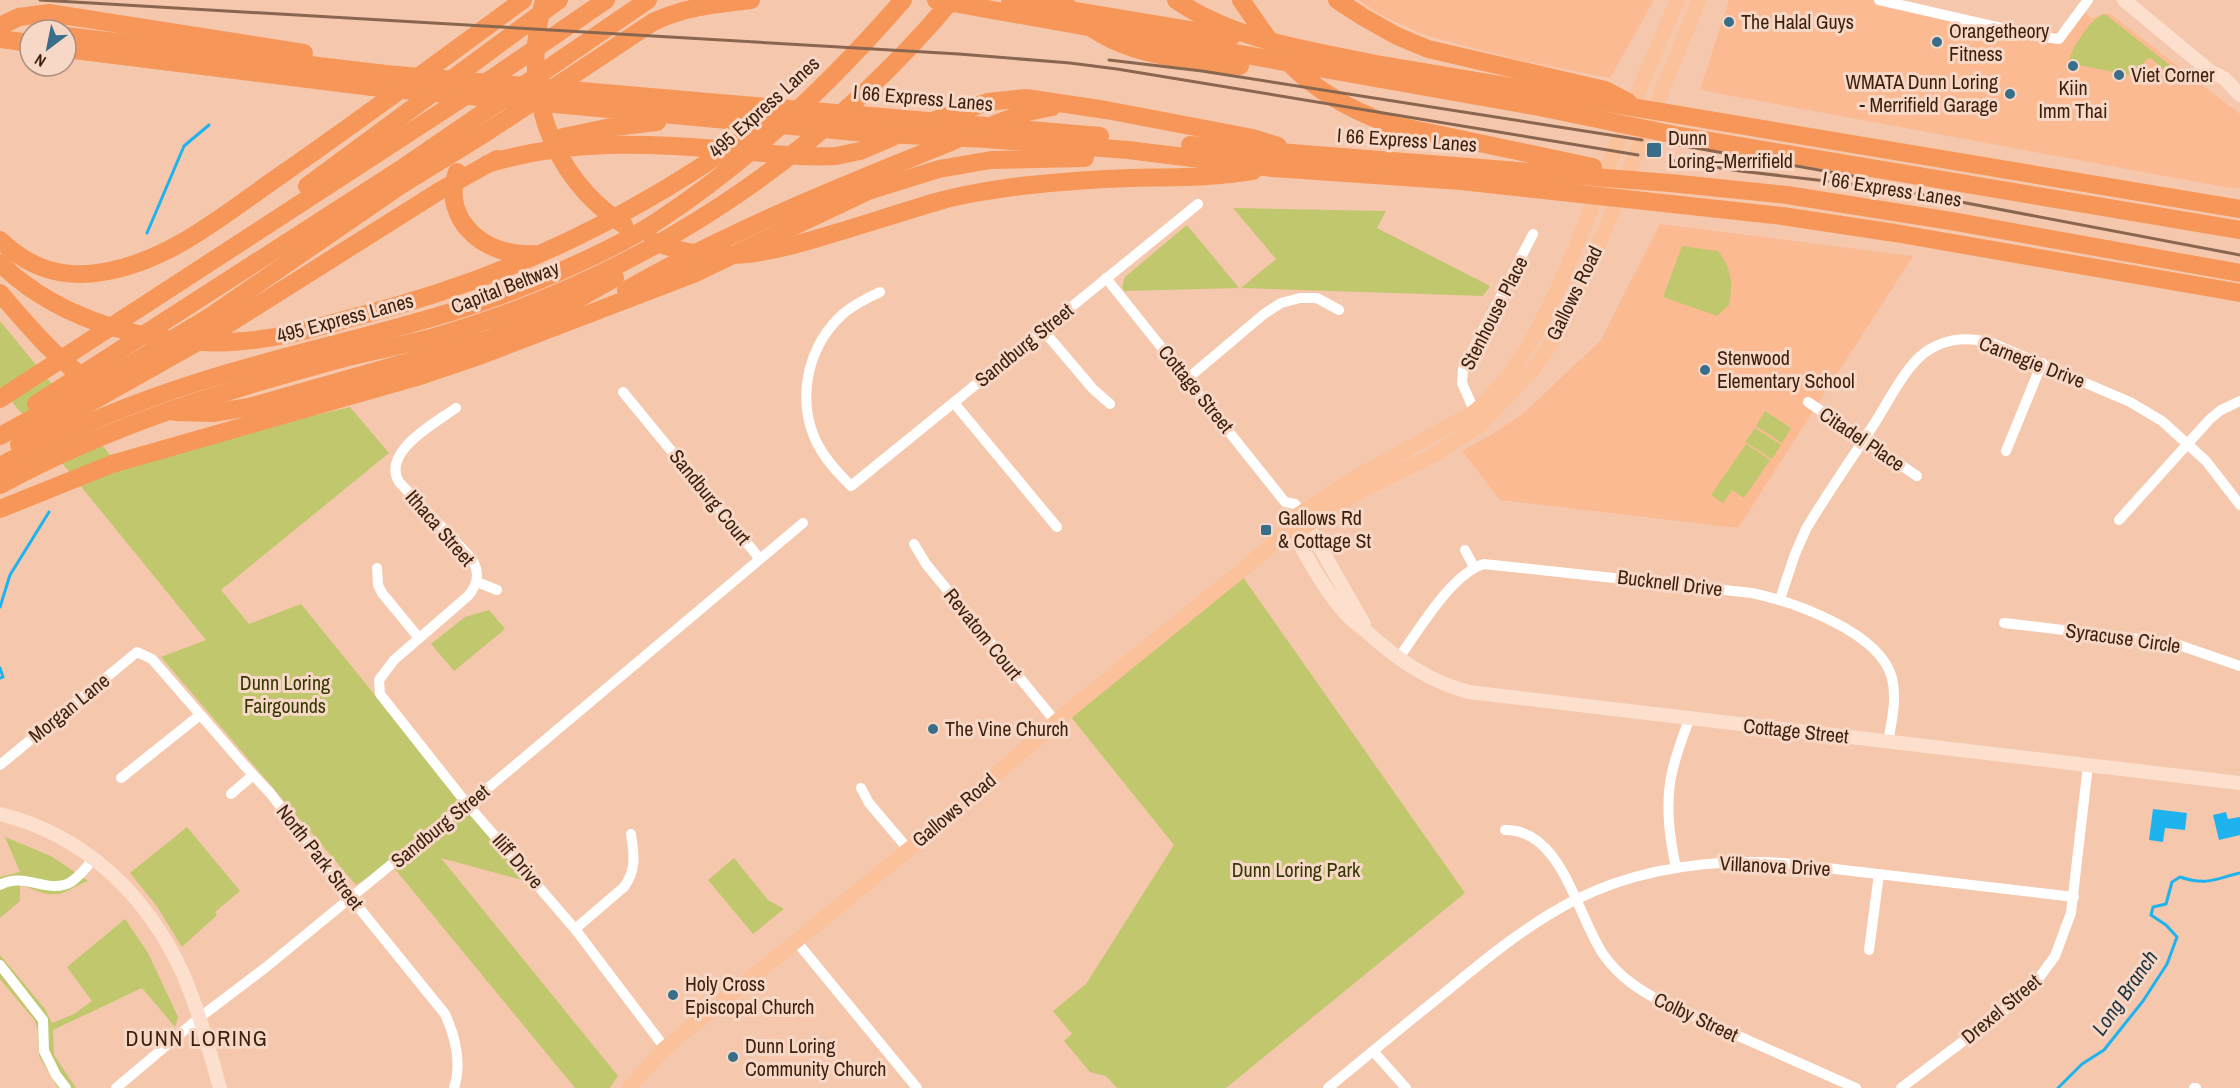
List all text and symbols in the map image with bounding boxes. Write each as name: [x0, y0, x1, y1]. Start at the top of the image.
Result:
place label: The Halal Guys: [1741, 8, 1854, 35]
marker: The Halal Guys: [1722, 15, 1736, 29]
place label: Orangetheory Fitness: [1949, 17, 2050, 67]
north arrow: [18, 18, 78, 78]
marker: Orangetheory Fitness: [1930, 35, 1944, 49]
text: N: [30, 49, 50, 73]
street label: 495 Express Lanes: [702, 50, 825, 164]
marker: Kiin Imm Thai: [2066, 59, 2080, 73]
place label: Viet Corner: [2131, 61, 2215, 88]
place label: WMATA Dunn Loring - Merrifield Garage: [1845, 68, 1998, 118]
marker: Viet Corner: [2112, 68, 2126, 82]
place label: Kiin Imm Thai: [2039, 74, 2107, 124]
street label: I 66 Express Lanes: [852, 78, 994, 117]
marker: WMATA Dunn Loring - Merrifield Garage: [2003, 87, 2017, 101]
street label: I 66 Express Lanes: [1336, 121, 1478, 158]
place label: Dunn Loring–Merrifield: [1668, 124, 1793, 174]
marker: Dunn Loring–Merrifield: [1645, 141, 1663, 159]
street label: I 66 Express Lanes: [1821, 164, 1964, 213]
street label: Gallows Road: [1539, 241, 1608, 345]
street label: Stenhouse Place: [1453, 251, 1534, 374]
street label: Capital Beltway: [447, 253, 564, 320]
street label: 495 Express Lanes: [274, 286, 416, 349]
street label: Sandburg Street: [969, 296, 1079, 393]
street label: Carnegie Drive: [1975, 329, 2089, 394]
street label: Cottage Street: [1153, 339, 1240, 439]
place label: Stenwood Elementary School: [1717, 344, 1855, 394]
marker: Stenwood Elementary School: [1698, 363, 1712, 377]
street label: Citadel Place: [1814, 400, 1910, 477]
street label: Sandburg Court: [663, 443, 758, 551]
street label: Ithaca Street: [400, 484, 481, 572]
place label: Gallows Rd & Cottage St: [1278, 504, 1371, 554]
marker: Gallows Rd & Cottage St: [1259, 523, 1273, 537]
street label: Bucknell Drive: [1616, 563, 1724, 602]
street label: Revatom Court: [938, 582, 1029, 685]
street label: Syracuse Circle: [2064, 616, 2182, 659]
street label: Morgan Lane: [23, 667, 115, 749]
park label: Dunn Loring Fairgounds: [240, 669, 330, 719]
street label: Cottage Street: [1742, 712, 1850, 750]
place label: The Vine Church: [945, 715, 1069, 742]
marker: The Vine Church: [926, 722, 940, 736]
street label: Gallows Road: [906, 766, 1001, 853]
street label: Sandburg Street: [385, 777, 495, 874]
street label: North Park Street: [271, 798, 370, 915]
street label: Iliff Drive: [487, 827, 550, 894]
street label: Villanova Drive: [1719, 849, 1831, 882]
park label: Dunn Loring Park: [1232, 856, 1361, 883]
water label: Long Branch: [2085, 944, 2164, 1041]
street label: Drexel Street: [1955, 967, 2046, 1050]
place label: Holy Cross Episcopal Church: [685, 970, 814, 1020]
street label: Colby Street: [1650, 985, 1743, 1048]
marker: Holy Cross Episcopal Church: [666, 988, 680, 1002]
district label: DUNN LORING: [126, 1023, 268, 1053]
place label: Dunn Loring Community Church: [745, 1032, 886, 1082]
marker: Dunn Loring Community Church: [726, 1050, 740, 1064]

